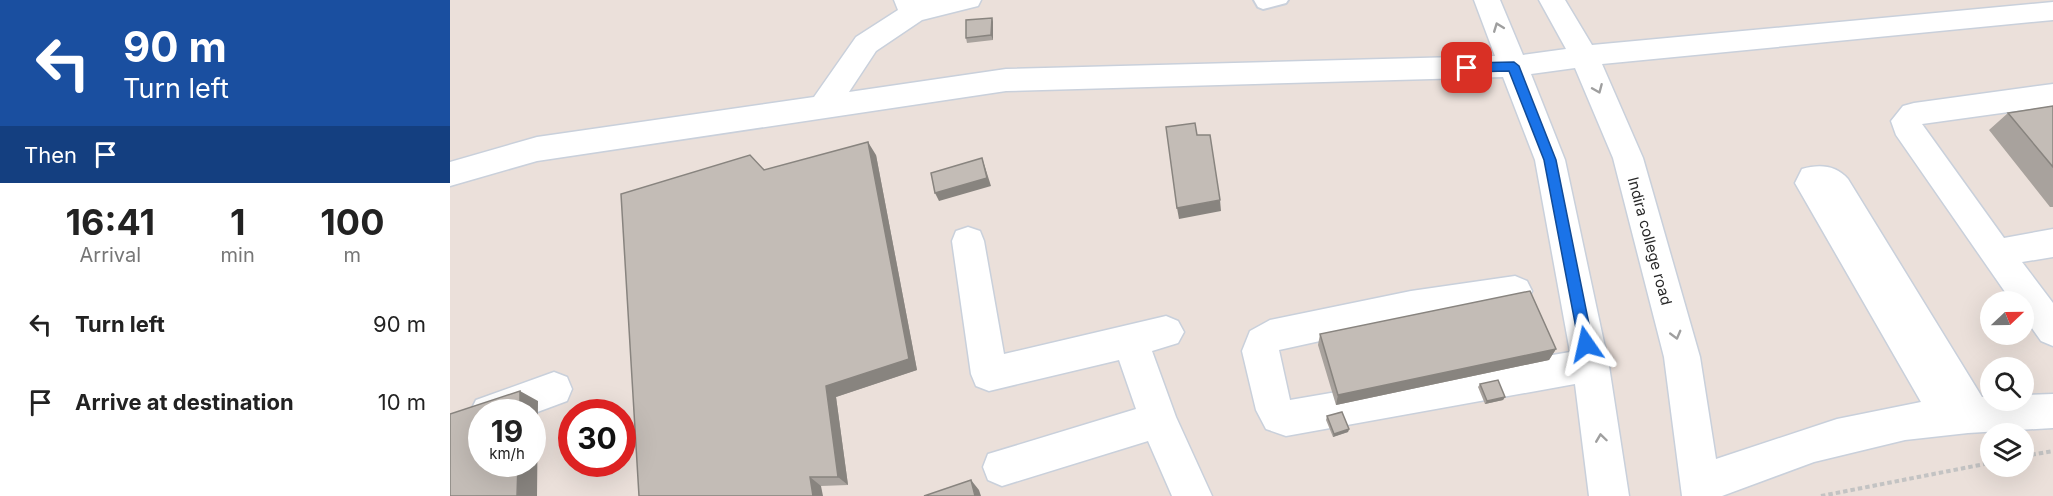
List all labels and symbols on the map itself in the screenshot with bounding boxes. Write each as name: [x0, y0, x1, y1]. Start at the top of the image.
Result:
one-way arrow: [1493, 22, 1505, 33]
pin: [1441, 42, 1492, 93]
one-way arrow: [1591, 83, 1603, 94]
street label: Indira college road: [1624, 175, 1676, 307]
north arrow: [1980, 291, 2034, 345]
position arrow: [1554, 312, 1618, 376]
one-way arrow: [1669, 329, 1681, 339]
speed limit sign: 30: [558, 399, 636, 477]
one-way arrow: [1595, 433, 1607, 443]

